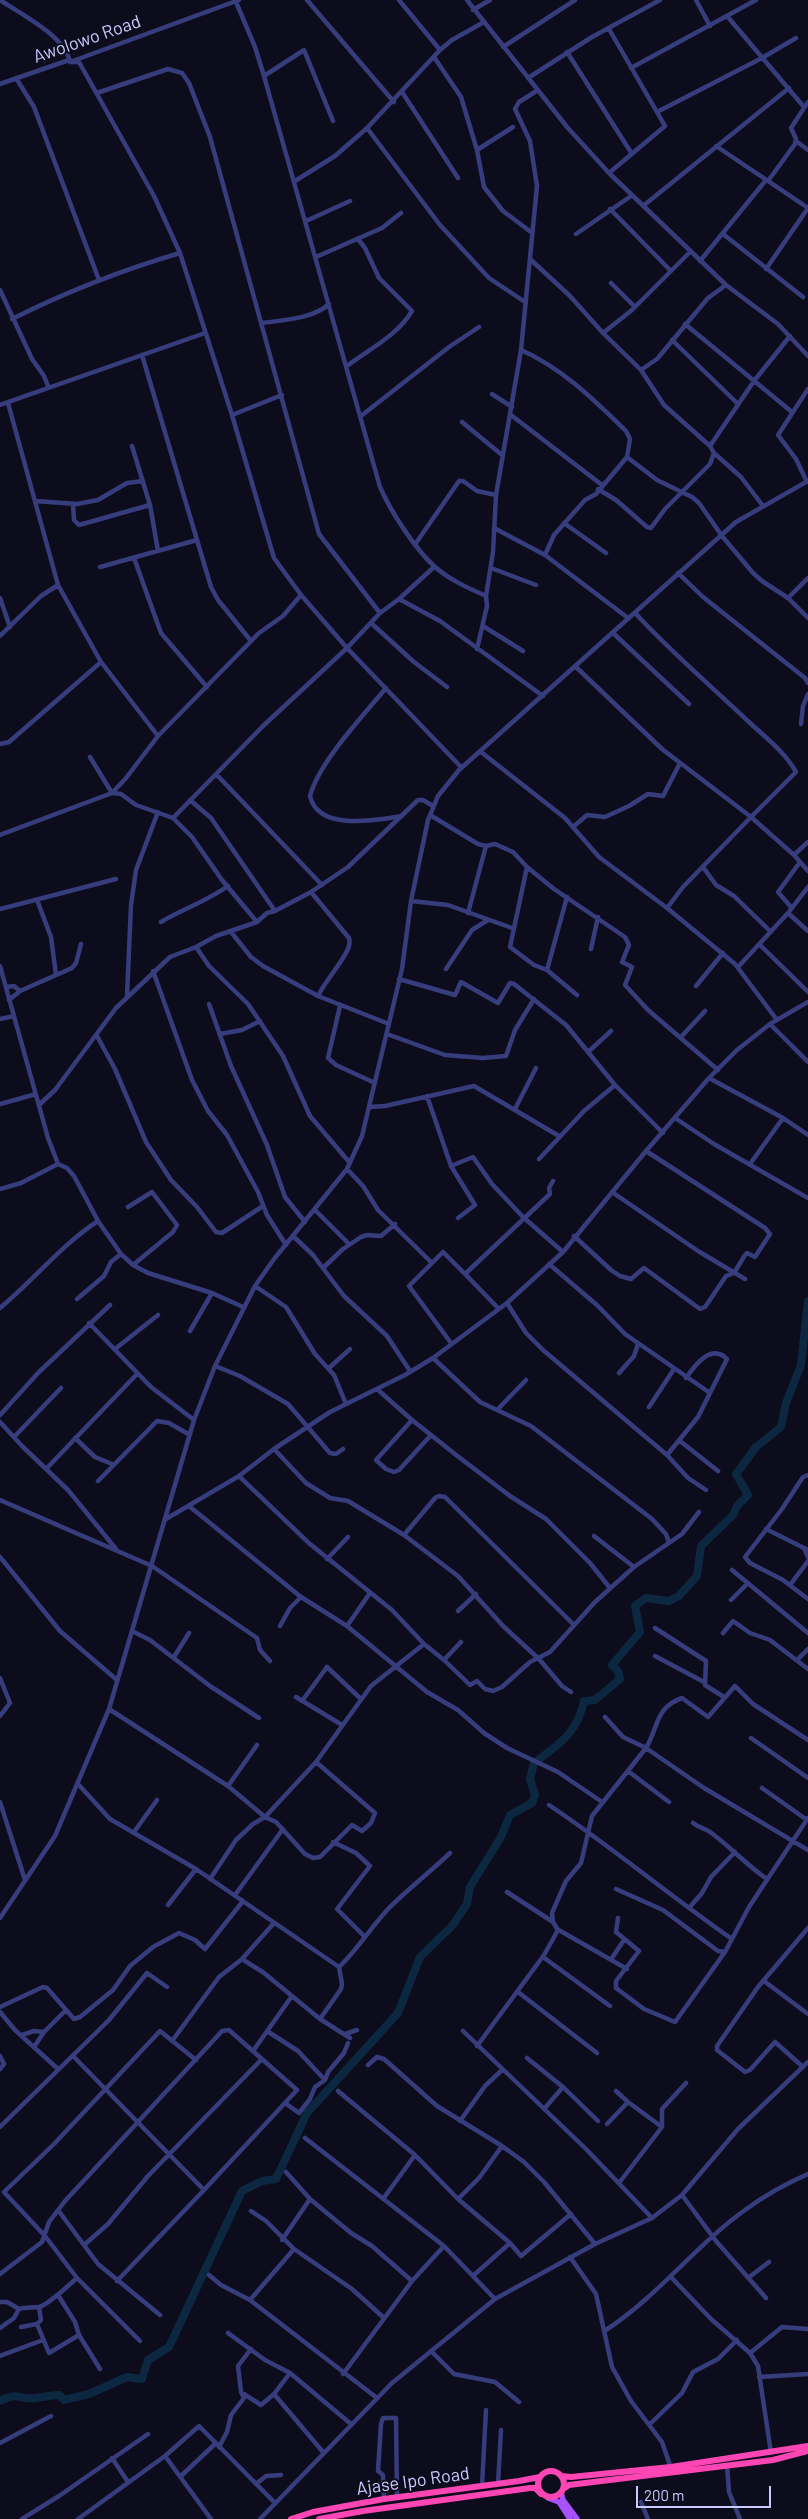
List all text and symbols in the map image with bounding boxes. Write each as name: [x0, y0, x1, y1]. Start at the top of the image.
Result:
street label: Awolowo Road: [30, 10, 144, 68]
street label: Ajase Ipo Road: [355, 2462, 471, 2500]
scale bar: [638, 2476, 773, 2508]
text: 200 m: [644, 2486, 684, 2504]

